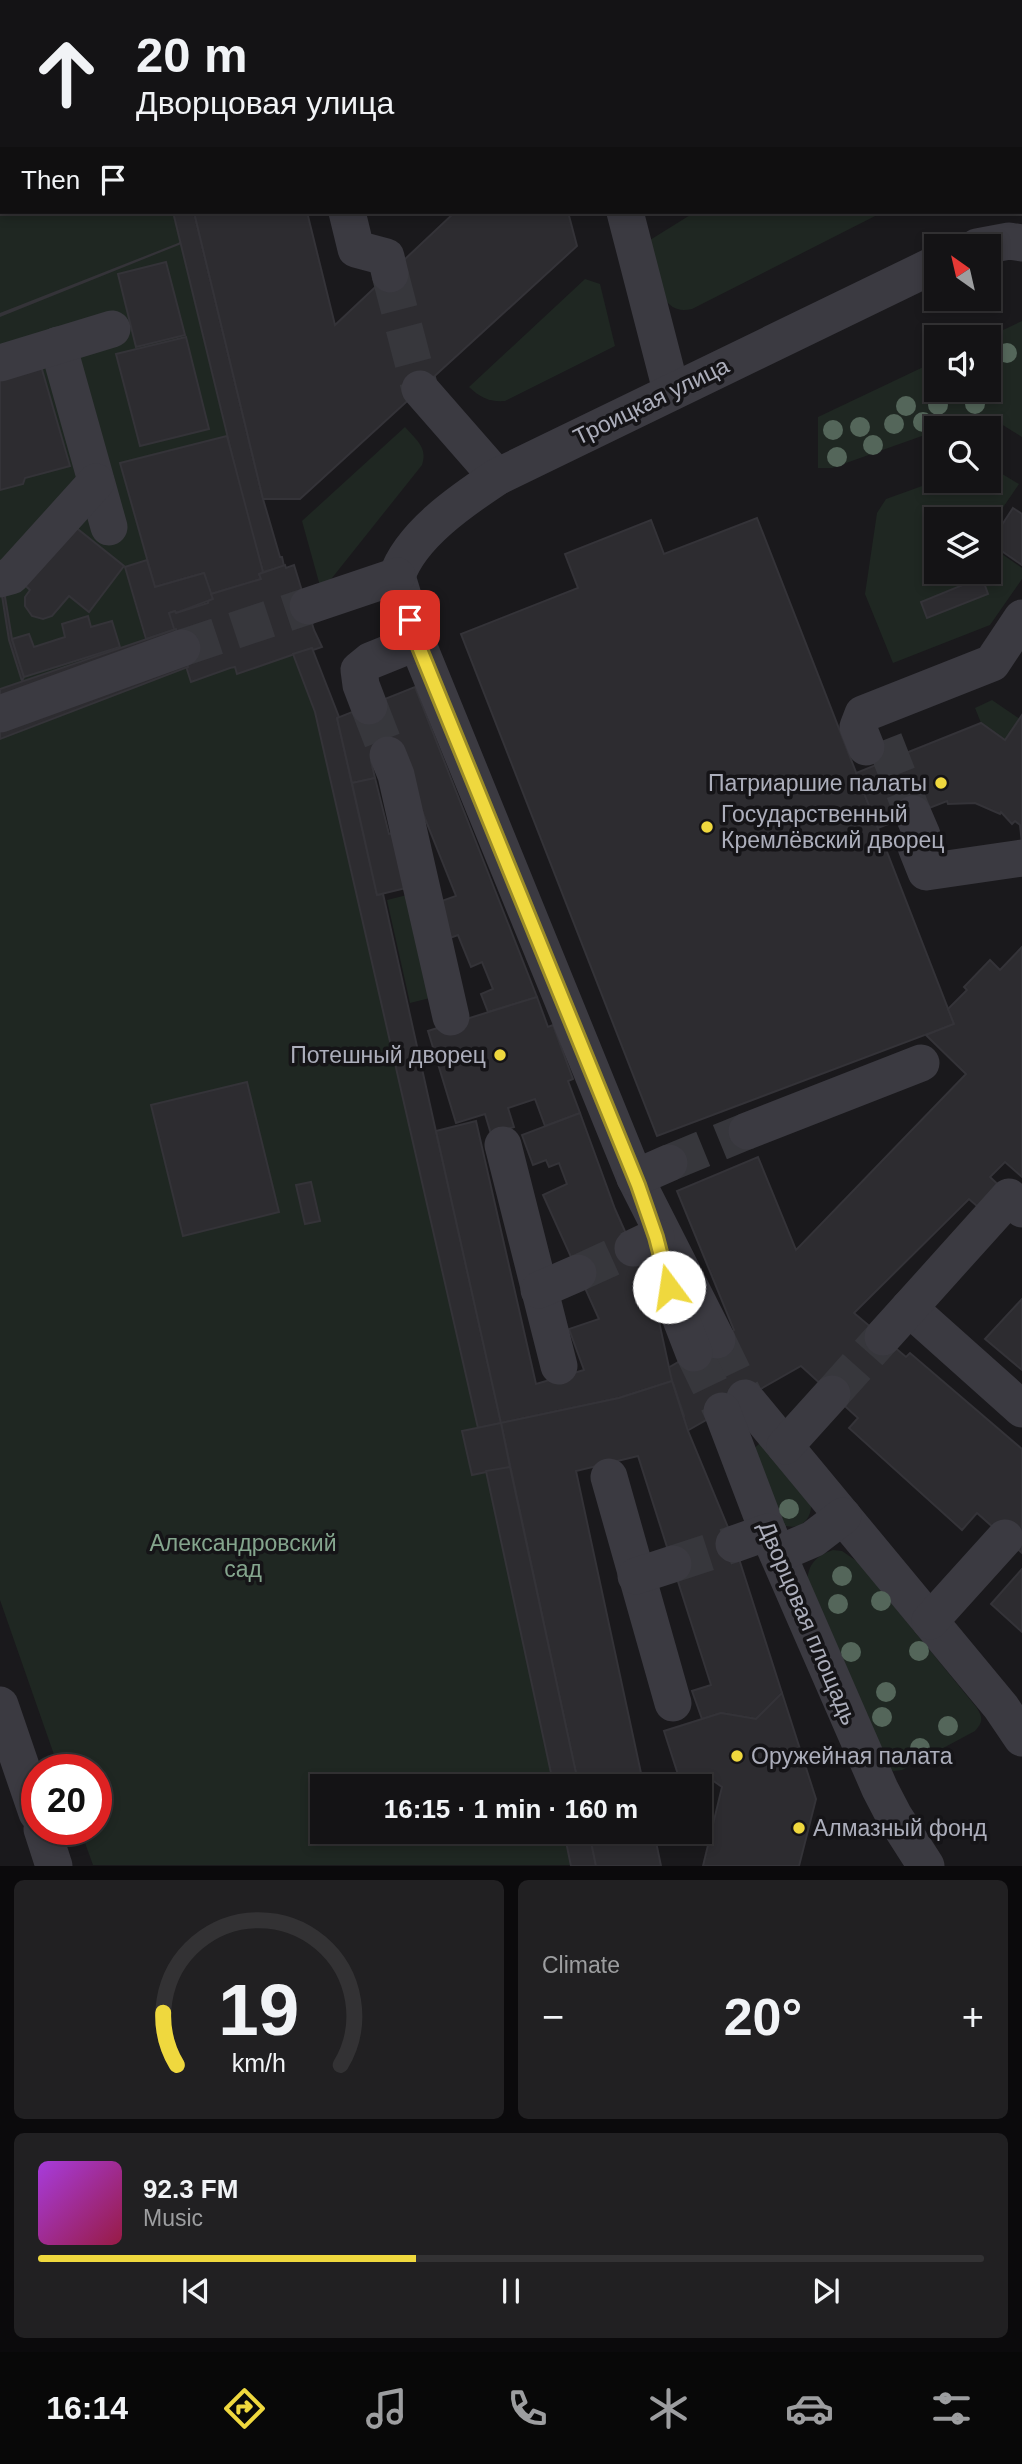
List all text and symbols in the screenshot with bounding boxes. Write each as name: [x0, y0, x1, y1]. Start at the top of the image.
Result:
icon: ahead: [21, 28, 112, 119]
text: 20 m: [136, 28, 248, 82]
text: Дворцовая улица: [136, 85, 394, 121]
icon: arrive: [94, 161, 132, 199]
text: Then: [21, 165, 80, 195]
north arrow: [924, 234, 1001, 312]
map controls: [924, 234, 1001, 584]
button: sound: [924, 325, 1001, 402]
street label: Троицкая улица: [569, 352, 733, 450]
button: search: [924, 416, 1001, 493]
button: layers: [924, 507, 1001, 584]
pin: [380, 590, 440, 650]
icon: arrive: [391, 601, 429, 639]
place label: Патриаршие палаты: [708, 770, 927, 796]
marker: Патриаршие палаты: [933, 775, 949, 791]
place label: Государственный Кремлёвский дворец: [721, 801, 945, 853]
marker: Государственный Кремлёвский дворец: [699, 819, 715, 835]
place label: Потешный дворец: [290, 1042, 486, 1068]
marker: Потешный дворец: [492, 1047, 508, 1063]
position arrow: [632, 1250, 706, 1324]
street label: Дворцовая площадь: [753, 1517, 863, 1729]
park label: Александровский сад: [149, 1530, 337, 1582]
place label: Оружейная палата: [751, 1743, 953, 1769]
marker: Оружейная палата: [729, 1748, 745, 1764]
speed limit sign: 20: [21, 1754, 112, 1845]
text: 16:15 · 1 min · 160 m: [384, 1794, 638, 1824]
place label: Алмазный фонд: [813, 1815, 988, 1841]
marker: Алмазный фонд: [791, 1820, 807, 1836]
text: Climate: [542, 1952, 620, 1978]
text: 19: [219, 1970, 299, 2051]
text: 20°: [724, 1988, 802, 2046]
text: −: [542, 1996, 564, 2038]
text: +: [962, 1996, 984, 2038]
text: km/h: [232, 2049, 286, 2077]
text: 92.3 FM: [143, 2174, 238, 2204]
text: Music: [143, 2205, 203, 2231]
icon: previous: [177, 2272, 215, 2310]
icon: pause: [492, 2272, 530, 2310]
icon: next: [807, 2272, 845, 2310]
icon: directions: [220, 2384, 269, 2433]
icon: music: [362, 2384, 411, 2433]
icon: phone: [503, 2384, 552, 2433]
icon: climate: [644, 2384, 693, 2433]
icon: car: [785, 2384, 834, 2433]
icon: filters: [927, 2384, 976, 2433]
text: 16:14: [46, 2390, 128, 2426]

